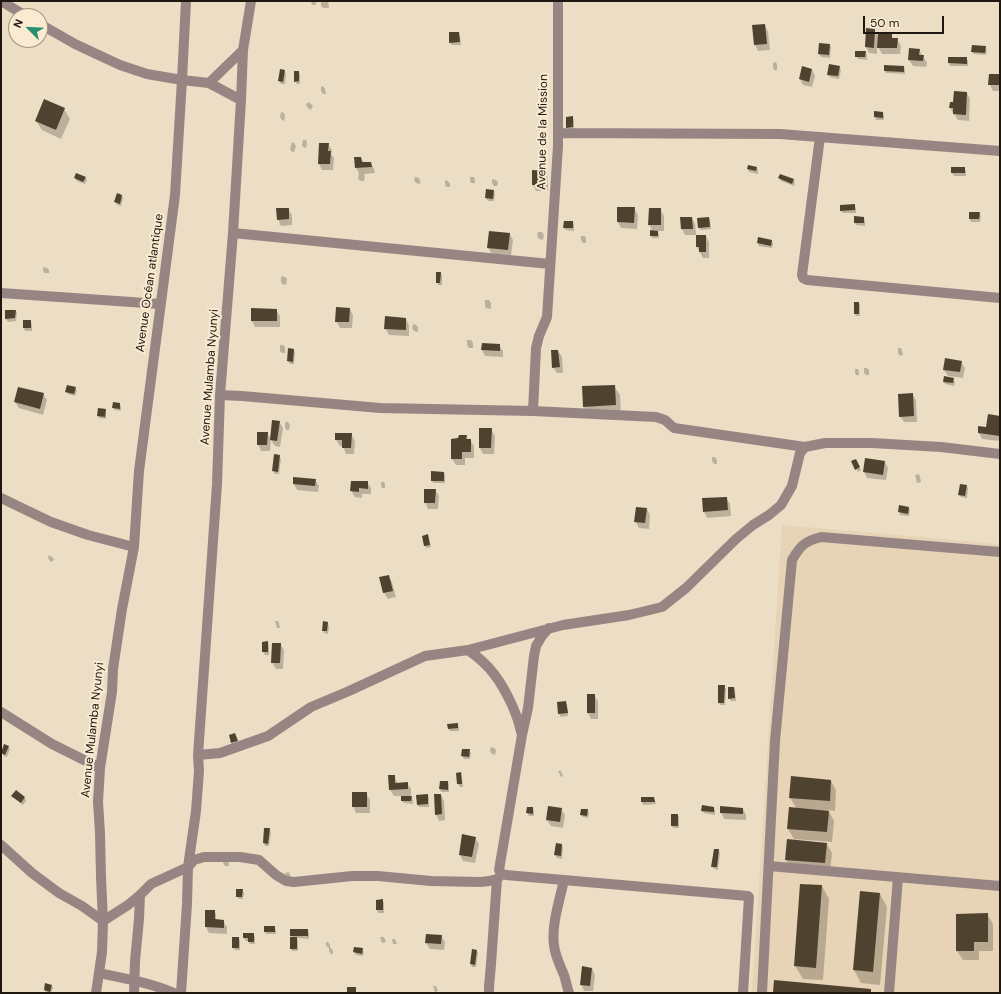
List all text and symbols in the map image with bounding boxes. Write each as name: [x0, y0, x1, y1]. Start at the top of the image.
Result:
north arrow: [8, 8, 48, 48]
scale bar: [865, 8, 946, 34]
text: 50 m: [870, 15, 899, 31]
text: N: [10, 17, 26, 30]
street label: Avenue de la Mission: [535, 74, 551, 190]
street label: Avenue Océan atlantique: [133, 213, 167, 353]
street label: Avenue Mulamba Nyunyi: [198, 309, 222, 445]
street label: Avenue Mulamba Nyunyi: [79, 662, 107, 798]

